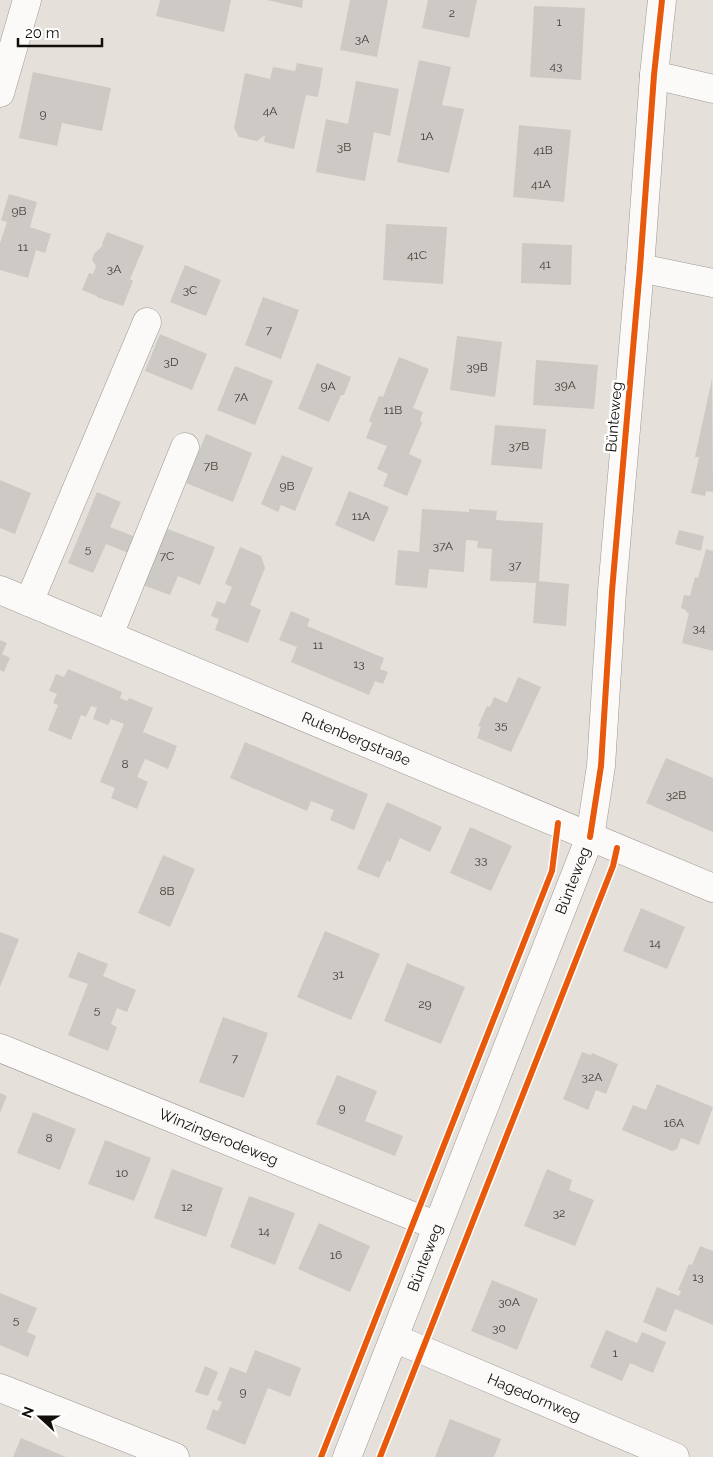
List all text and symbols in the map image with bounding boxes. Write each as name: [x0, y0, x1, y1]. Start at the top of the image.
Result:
house number: 2: [449, 6, 455, 20]
scale bar: [18, 15, 101, 47]
house number: 1: [556, 15, 562, 29]
text: 20 m: [25, 24, 60, 42]
house number: 3A: [355, 32, 369, 46]
house number: 43: [550, 59, 562, 73]
house number: 4A: [263, 104, 277, 118]
house number: 9: [39, 107, 47, 121]
house number: 1A: [420, 129, 434, 143]
house number: 3B: [337, 140, 351, 154]
house number: 41B: [533, 143, 553, 157]
house number: 41A: [531, 177, 551, 191]
house number: 9B: [11, 204, 27, 218]
house number: 11: [18, 240, 28, 254]
house number: 41C: [407, 248, 427, 262]
house number: 41: [539, 257, 551, 271]
house number: 3A: [107, 262, 121, 276]
house number: 3C: [183, 283, 197, 297]
house number: 7: [266, 323, 273, 337]
house number: 3D: [164, 355, 179, 369]
house number: 39B: [466, 360, 488, 374]
house number: 39A: [554, 378, 576, 392]
house number: 9A: [320, 379, 336, 393]
street label: Bünteweg: [602, 381, 626, 453]
house number: 7A: [234, 390, 248, 404]
house number: 11B: [384, 403, 402, 417]
house number: 37B: [509, 439, 529, 453]
house number: 7B: [204, 459, 218, 473]
house number: 9B: [279, 479, 295, 493]
house number: 11A: [352, 509, 370, 523]
house number: 37A: [433, 539, 453, 553]
house number: 5: [85, 542, 92, 556]
house number: 7C: [160, 549, 174, 563]
house number: 37: [509, 558, 522, 572]
house number: 34: [693, 621, 706, 635]
house number: 11: [313, 638, 323, 652]
house number: 13: [353, 657, 365, 671]
street label: Rutenbergstraße: [299, 708, 413, 770]
house number: 35: [495, 718, 508, 732]
house number: 8: [121, 757, 129, 771]
house number: 32B: [666, 788, 686, 802]
street label: Bünteweg: [552, 844, 594, 917]
house number: 33: [475, 853, 487, 867]
house number: 8B: [159, 884, 175, 898]
house number: 14: [649, 936, 661, 950]
house number: 31: [332, 967, 344, 981]
house number: 29: [418, 997, 432, 1011]
house number: 5: [94, 1003, 101, 1017]
house number: 7: [232, 1051, 239, 1065]
house number: 32A: [582, 1070, 602, 1084]
house number: 9: [338, 1101, 346, 1115]
street label: Winzingerodeweg: [156, 1105, 281, 1169]
house number: 16A: [664, 1116, 684, 1130]
house number: 8: [45, 1131, 53, 1145]
house number: 10: [116, 1166, 128, 1180]
house number: 12: [181, 1200, 193, 1214]
house number: 32: [553, 1206, 565, 1220]
street label: Bünteweg: [404, 1221, 446, 1294]
house number: 14: [258, 1224, 270, 1238]
house number: 16: [330, 1248, 342, 1262]
house number: 13: [692, 1270, 704, 1284]
house number: 30A: [498, 1295, 520, 1309]
house number: 5: [13, 1313, 20, 1327]
house number: 30: [492, 1321, 506, 1335]
house number: 1: [612, 1346, 618, 1360]
street label: Hagedornweg: [485, 1370, 583, 1425]
house number: 9: [239, 1385, 247, 1399]
north arrow: [15, 1392, 65, 1442]
text: N: [18, 1404, 37, 1420]

